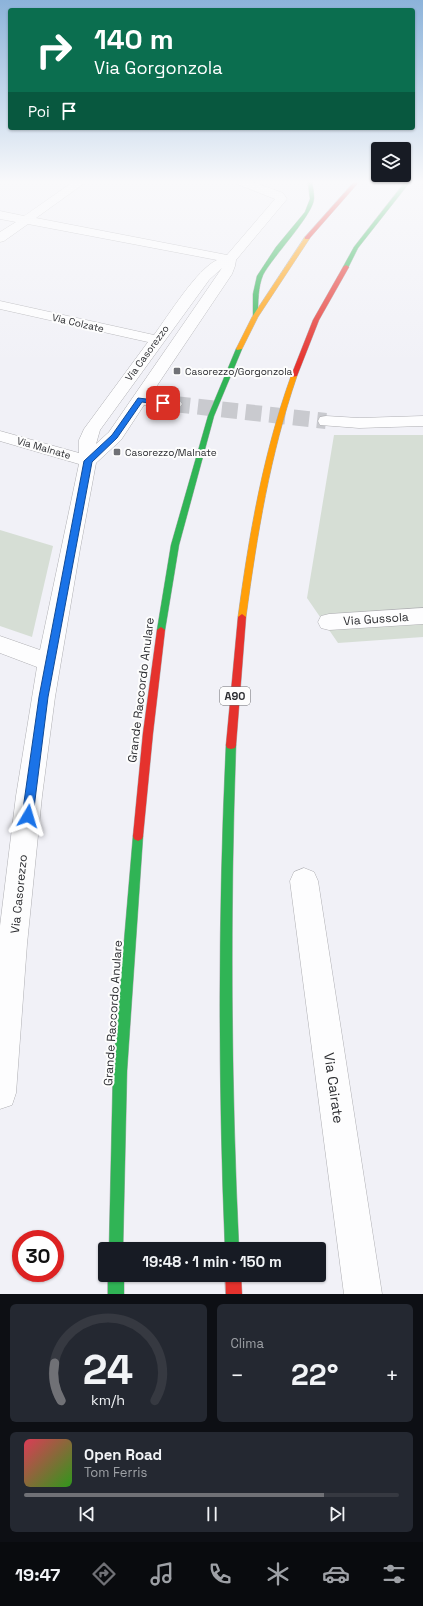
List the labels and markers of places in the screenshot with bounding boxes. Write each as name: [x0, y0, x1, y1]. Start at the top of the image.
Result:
place label: Casorezzo/Gorgonzola: [185, 365, 293, 378]
marker: Casorezzo/Gorgonzola: [172, 366, 182, 376]
pin: [146, 386, 180, 420]
place label: Casorezzo/Malnate: [125, 446, 217, 459]
marker: Casorezzo/Malnate: [112, 447, 122, 457]

